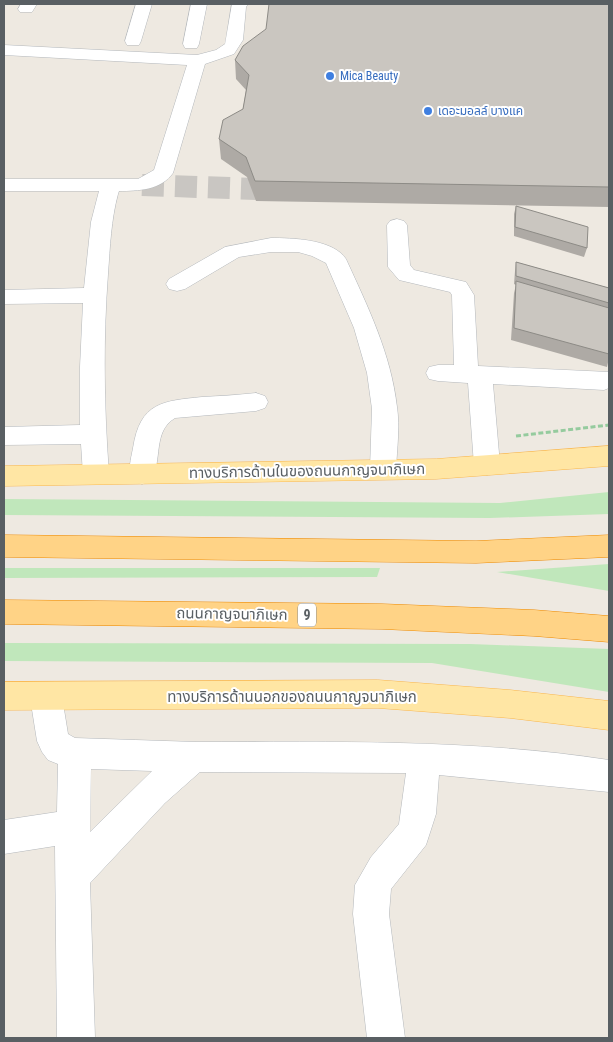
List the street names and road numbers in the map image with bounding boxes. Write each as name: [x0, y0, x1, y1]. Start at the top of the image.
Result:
street label: ทางบริการด้านในของถนนกาญจนาภิเษก: [189, 460, 425, 482]
street label: ถนนกาญจนาภิเษก: [176, 604, 288, 624]
road number: 9: [298, 604, 316, 626]
street label: ทางบริการด้านนอกของถนนกาญจนาภิเษก: [167, 688, 417, 706]

